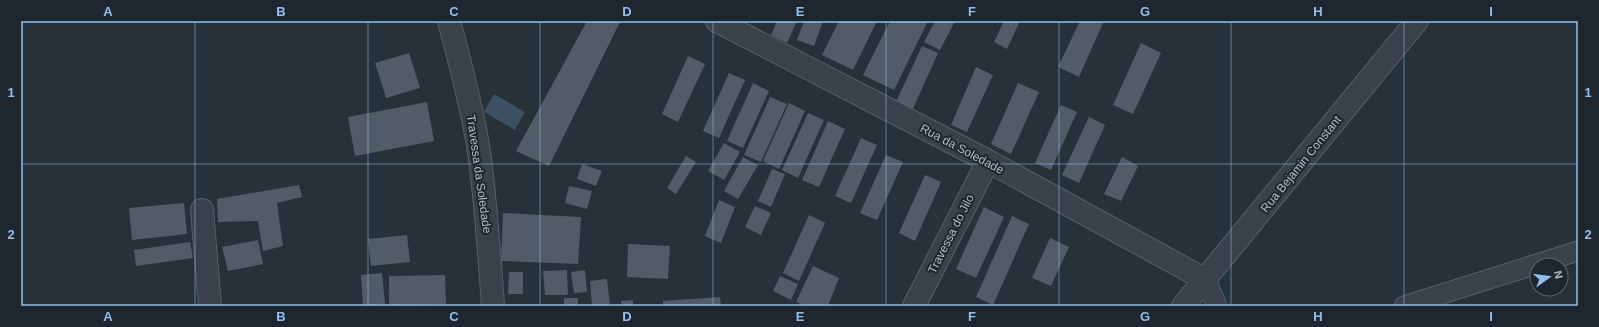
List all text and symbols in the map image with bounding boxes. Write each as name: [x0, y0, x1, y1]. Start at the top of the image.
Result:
text: A: [103, 4, 113, 19]
text: B: [276, 4, 286, 19]
text: C: [449, 4, 459, 19]
text: D: [622, 4, 632, 19]
text: E: [796, 4, 805, 19]
text: F: [968, 4, 976, 19]
text: G: [1140, 4, 1150, 19]
text: H: [1313, 4, 1323, 19]
text: I: [1489, 4, 1493, 19]
text: 1: [7, 85, 15, 100]
text: 1: [1584, 85, 1592, 100]
street label: Rua Bejamin Constant: [1258, 112, 1345, 215]
street label: Travessa da Soledade: [464, 114, 494, 235]
street label: Rua da Soledade: [918, 121, 1007, 177]
street label: Travessa do Jilo: [925, 192, 977, 276]
text: 2: [7, 227, 15, 242]
text: 2: [1584, 227, 1592, 242]
north arrow: [1529, 257, 1569, 297]
text: N: [1552, 269, 1565, 280]
text: A: [103, 309, 113, 324]
text: B: [276, 309, 286, 324]
text: C: [449, 309, 459, 324]
text: D: [622, 309, 632, 324]
text: E: [796, 309, 805, 324]
text: F: [968, 309, 976, 324]
text: G: [1140, 309, 1150, 324]
text: H: [1313, 309, 1323, 324]
text: I: [1489, 309, 1493, 324]

